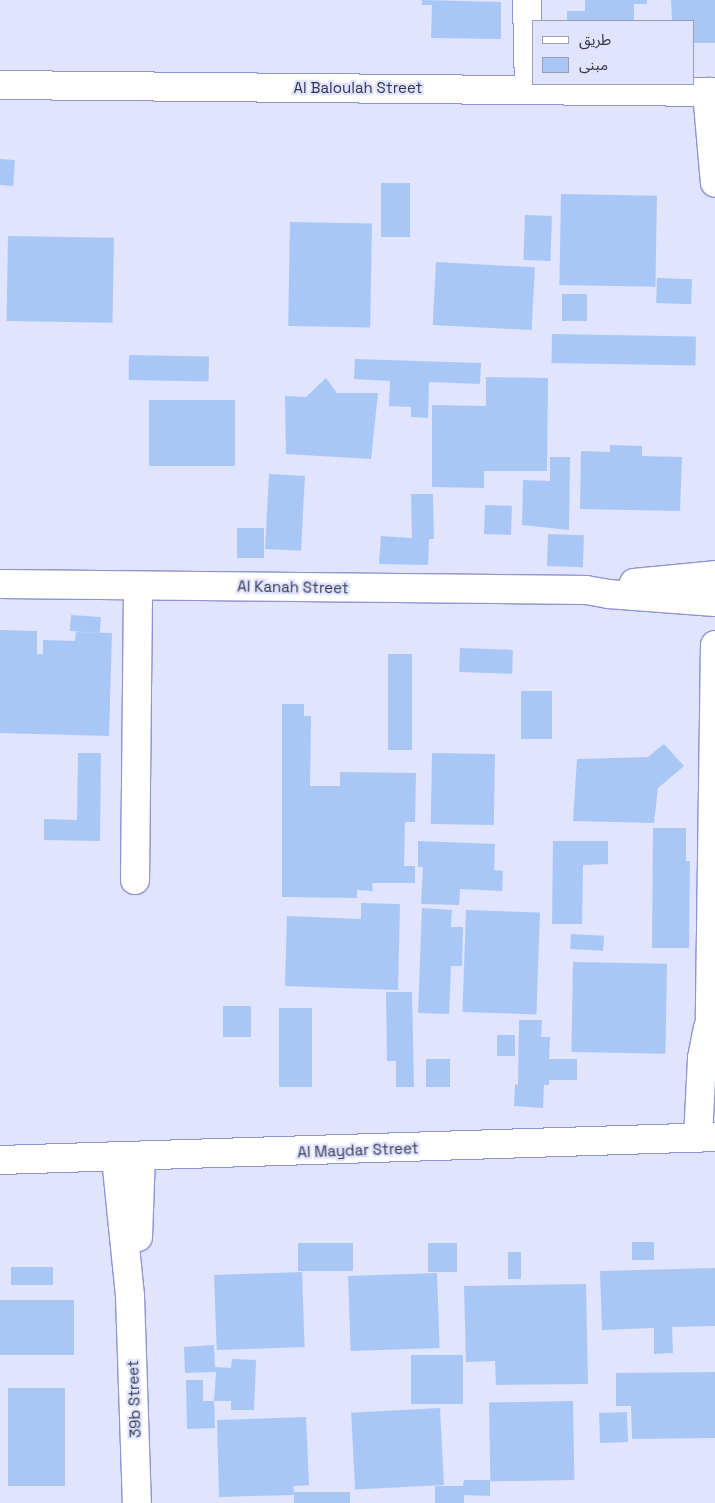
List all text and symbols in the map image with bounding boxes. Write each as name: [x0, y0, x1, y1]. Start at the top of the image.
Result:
legend: [532, 20, 695, 85]
text: طريق: [579, 30, 611, 49]
text: مبنى: [579, 55, 608, 74]
street label: Al Baloulah Street: [294, 79, 422, 97]
street label: Al Kanah Street: [237, 577, 349, 597]
street label: Al Maydar Street: [297, 1139, 419, 1161]
street label: 39b Street: [124, 1360, 144, 1438]

